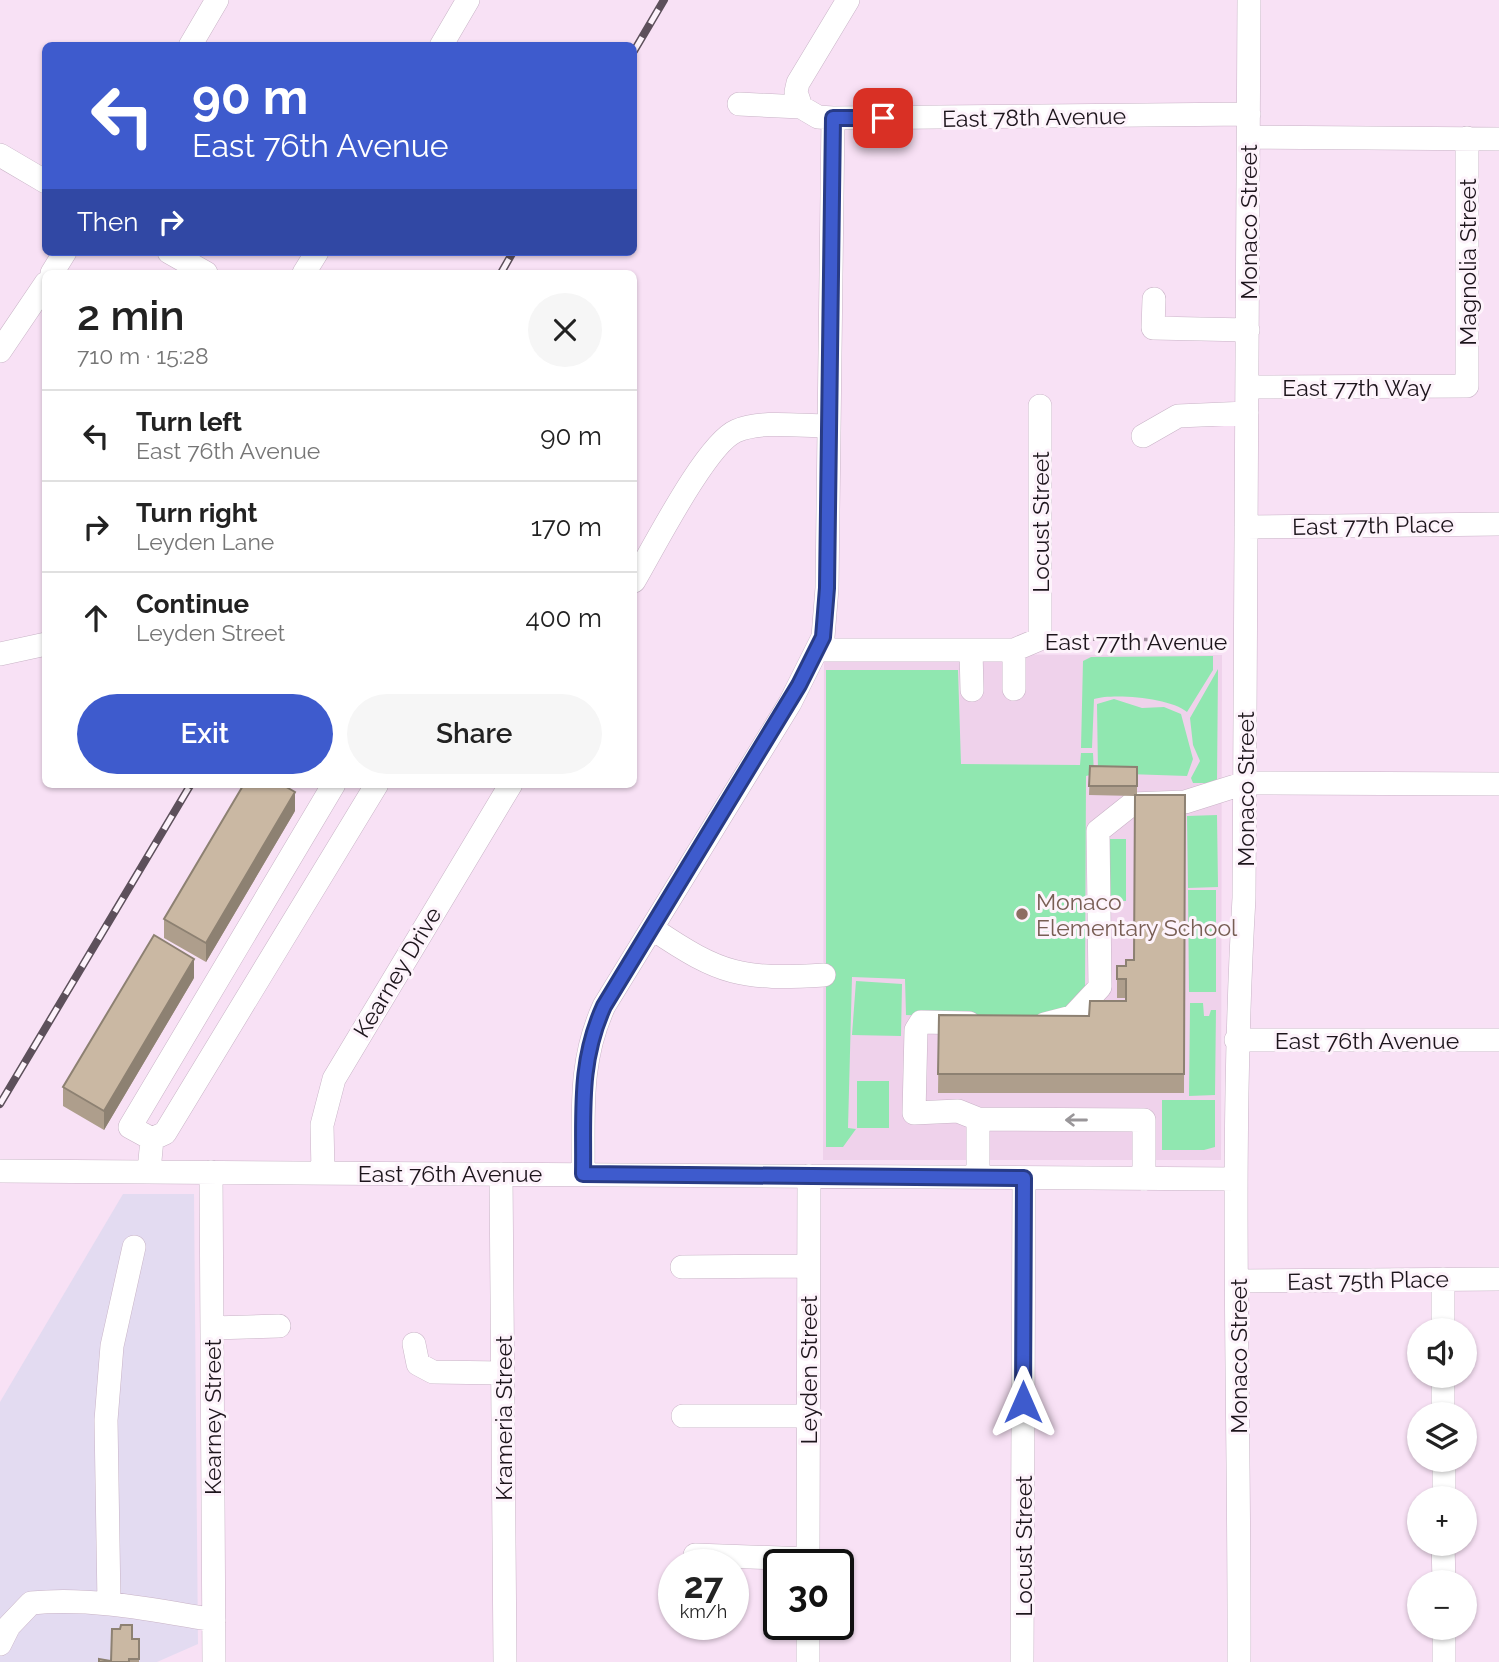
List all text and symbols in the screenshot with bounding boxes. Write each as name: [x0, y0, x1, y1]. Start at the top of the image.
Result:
text: 90 m: [192, 68, 308, 125]
icon: left: [77, 70, 168, 161]
pin: [853, 88, 913, 148]
icon: arrive: [864, 99, 902, 137]
street label: East 78th Avenue: [942, 102, 1126, 132]
text: East 76th Avenue: [192, 127, 448, 164]
street label: Monaco Street: [1235, 144, 1262, 300]
street label: Magnolia Street: [1454, 178, 1481, 346]
icon: right: [152, 203, 190, 241]
text: Then: [77, 207, 138, 237]
text: 2 min: [77, 291, 185, 340]
button: close: [528, 293, 602, 367]
text: 710 m · 15:28: [77, 342, 209, 369]
street label: East 77th Way: [1282, 374, 1432, 401]
text: Turn left: [136, 407, 242, 437]
icon: left: [77, 417, 115, 455]
text: 90 m: [540, 421, 602, 451]
text: East 76th Avenue: [136, 437, 320, 464]
street label: Locust Street: [1027, 451, 1054, 593]
text: Turn right: [136, 498, 257, 528]
icon: right: [77, 508, 115, 546]
street label: East 77th Place: [1292, 510, 1454, 540]
text: 170 m: [531, 512, 602, 542]
text: Leyden Lane: [136, 528, 274, 555]
text: Continue: [136, 589, 249, 619]
icon: ahead: [77, 599, 115, 637]
text: 400 m: [525, 603, 602, 633]
text: Leyden Street: [136, 619, 285, 646]
street label: East 77th Avenue: [1045, 628, 1227, 655]
button: Exit: [77, 694, 333, 774]
button: Share: [347, 694, 602, 774]
street label: Monaco Street: [1232, 711, 1259, 867]
place label: Monaco Elementary School: [1036, 888, 1238, 941]
street label: Kearney Drive: [347, 902, 447, 1042]
marker: Monaco Elementary School: [1014, 906, 1030, 922]
street label: East 76th Avenue: [1275, 1027, 1459, 1054]
one-way arrow: [1065, 1113, 1088, 1127]
street label: East 76th Avenue: [358, 1160, 542, 1187]
street label: East 75th Place: [1287, 1265, 1449, 1295]
street label: Monaco Street: [1225, 1278, 1252, 1434]
street label: Leyden Street: [795, 1295, 822, 1445]
map controls: [1407, 1318, 1477, 1640]
button: sound: [1407, 1318, 1477, 1388]
street label: Krameria Street: [490, 1335, 517, 1501]
street label: Kearney Street: [199, 1339, 226, 1495]
position arrow: [986, 1365, 1060, 1439]
button: layers: [1407, 1402, 1477, 1472]
street label: Locust Street: [1010, 1475, 1037, 1617]
button: +: [1407, 1486, 1477, 1556]
speed limit sign: 30: [763, 1549, 854, 1640]
text: 27: [684, 1565, 723, 1606]
button: −: [1407, 1570, 1477, 1640]
text: km/h: [680, 1601, 727, 1622]

